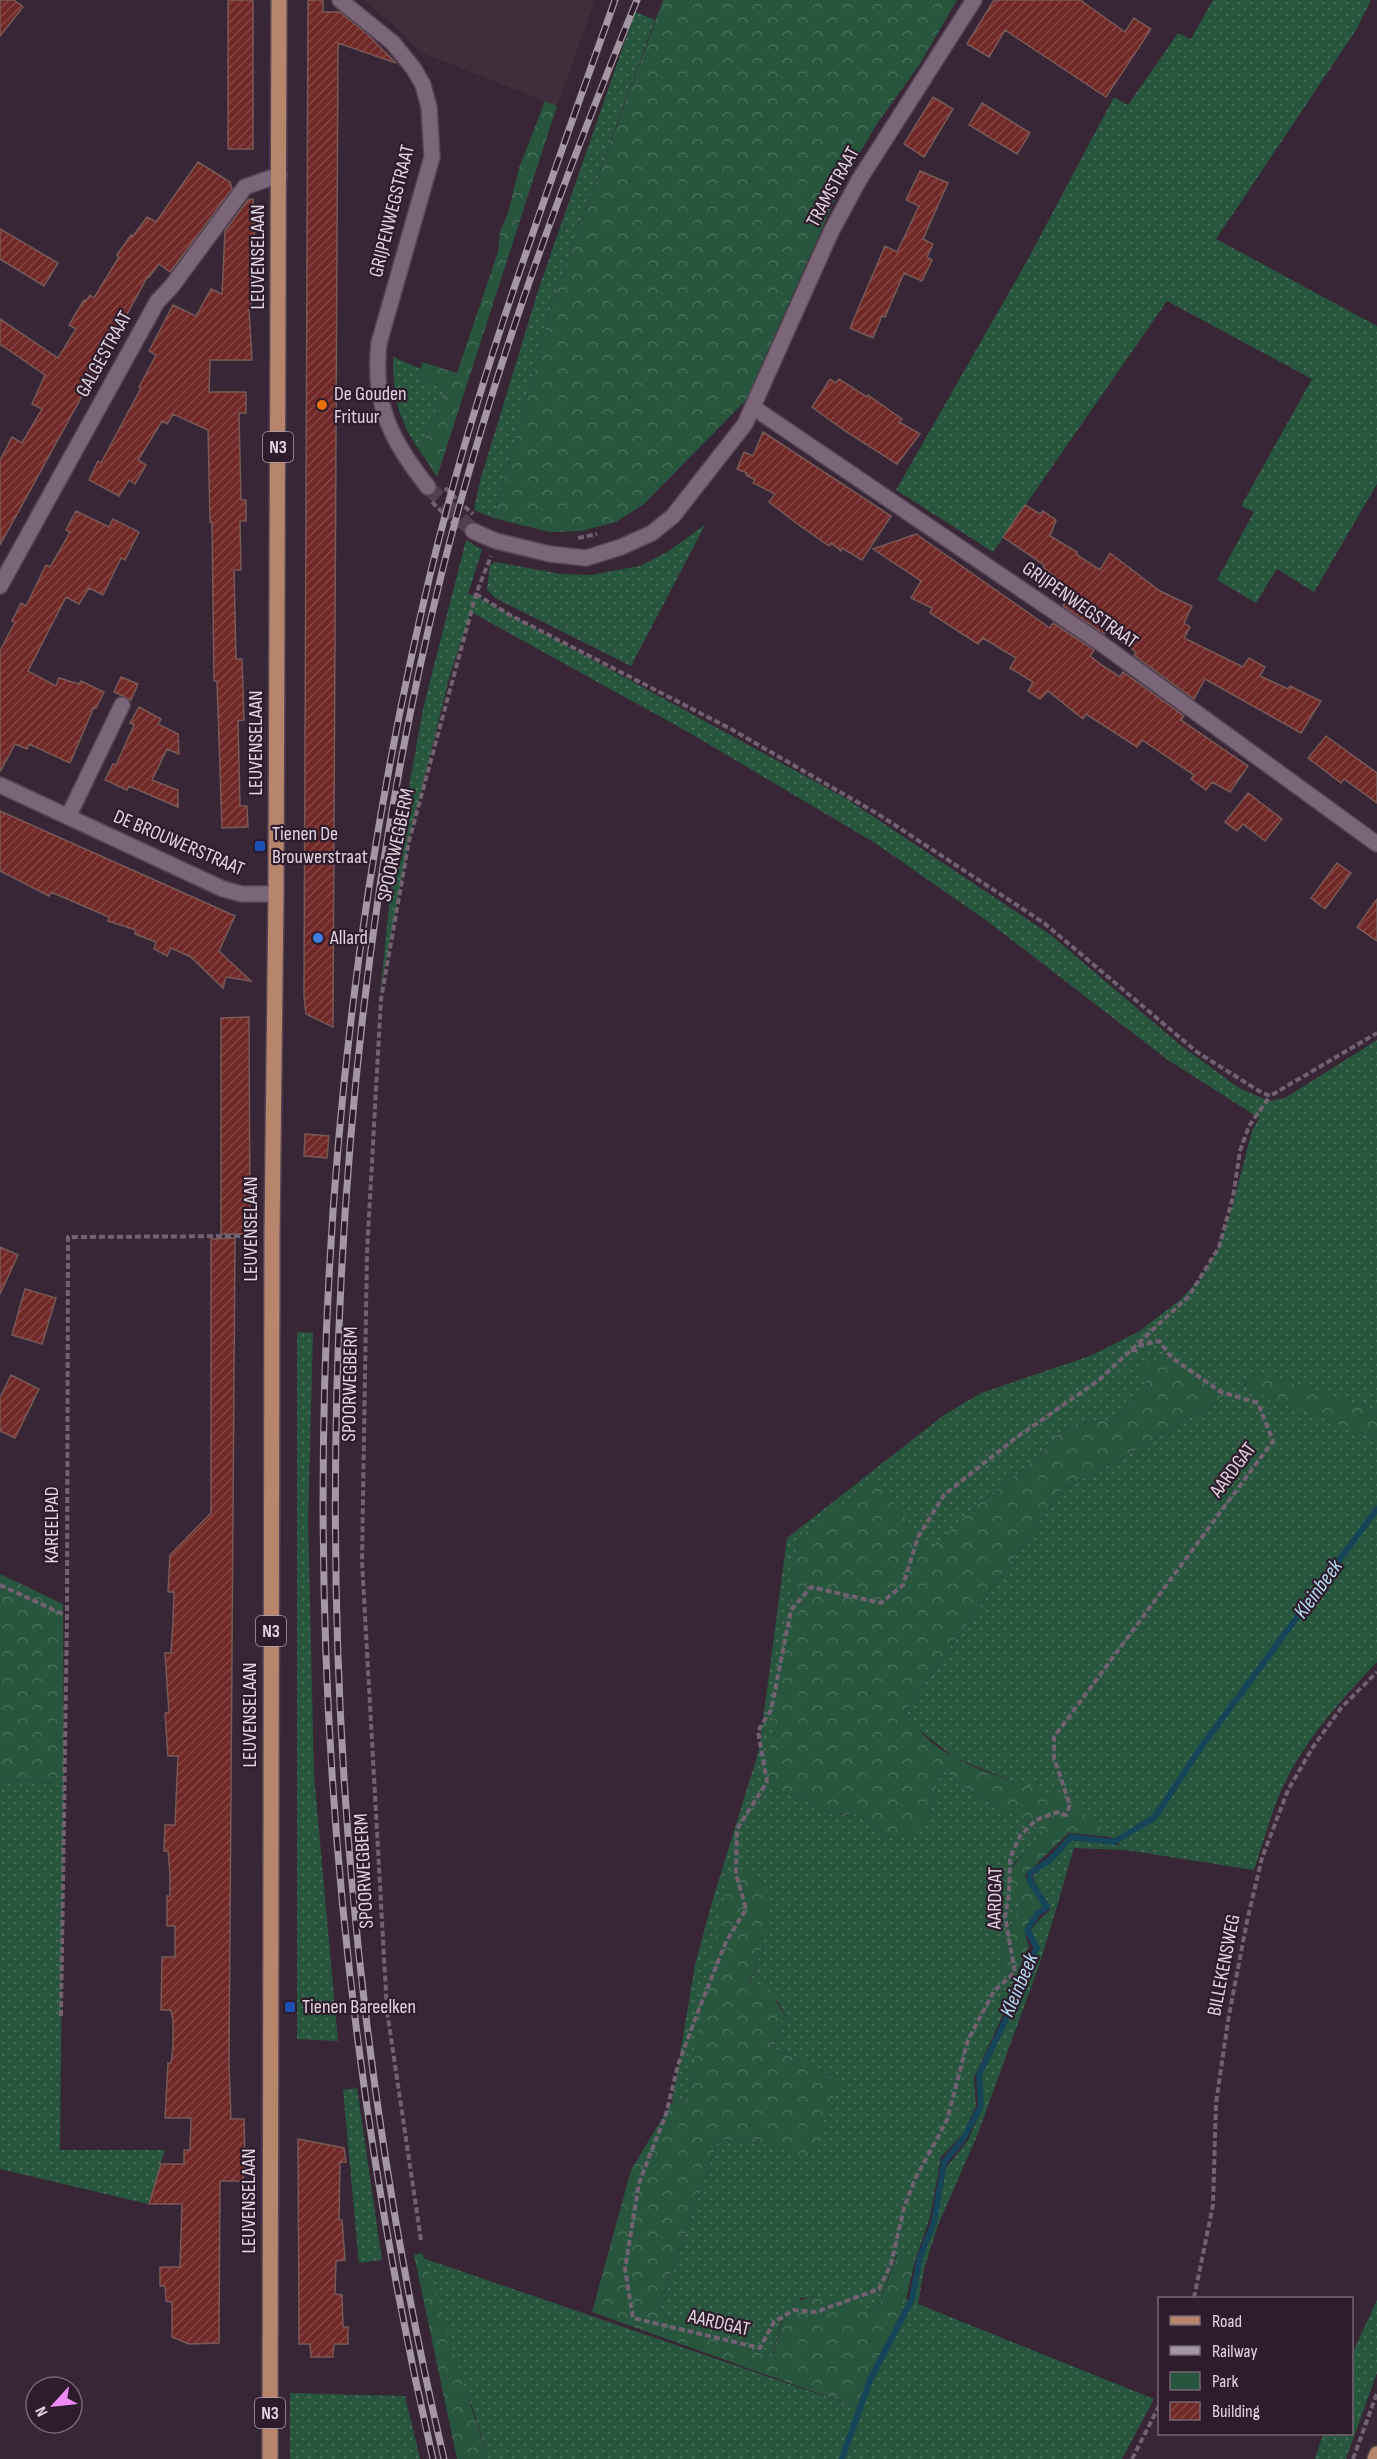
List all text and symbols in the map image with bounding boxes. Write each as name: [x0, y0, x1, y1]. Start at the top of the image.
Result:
street label: GRIJPENWEGSTRAAT: [364, 142, 420, 280]
street label: TRAMSTRAAT: [801, 143, 865, 231]
street label: LEUVENSELAAN: [246, 205, 270, 310]
street label: GALGESTRAAT: [71, 307, 137, 401]
place label: De Gouden Frituur: [334, 382, 407, 429]
marker: De Gouden Frituur: [315, 398, 329, 412]
road number: N3: [263, 432, 293, 462]
street label: GRIJPENWEGSTRAAT: [1018, 556, 1142, 654]
street label: LEUVENSELAAN: [244, 691, 268, 796]
street label: SPOORWEGBERM: [372, 786, 420, 904]
street label: DE BROUWERSTRAAT: [110, 805, 248, 881]
place label: Tienen De Brouwerstraat: [272, 822, 368, 869]
marker: Tienen De Brouwerstraat: [253, 839, 267, 853]
place label: Allard: [329, 926, 368, 950]
marker: Allard: [311, 931, 325, 945]
street label: LEUVENSELAAN: [239, 1177, 263, 1282]
street label: SPOORWEGBERM: [337, 1326, 363, 1442]
street label: AARDGAT: [1204, 1438, 1261, 1503]
street label: KAREELPAD: [40, 1486, 64, 1564]
water label: Kleinbeek: [1288, 1554, 1348, 1623]
road number: N3: [256, 1616, 286, 1646]
street label: LEUVENSELAAN: [238, 1663, 262, 1768]
street label: SPOORWEGBERM: [349, 1813, 379, 1929]
street label: AARDGAT: [982, 1867, 1008, 1930]
street label: BILLEKENSWEG: [1202, 1912, 1246, 2018]
water label: Kleinbeek: [994, 1948, 1044, 2021]
place label: Tienen Bareelken: [302, 1995, 416, 2019]
marker: Tienen Bareelken: [283, 2000, 297, 2014]
street label: LEUVENSELAAN: [237, 2149, 261, 2254]
legend: [1158, 2297, 1353, 2435]
street label: AARDGAT: [685, 2304, 752, 2342]
text: Road: [1212, 2311, 1242, 2332]
text: Railway: [1212, 2341, 1257, 2362]
text: Park: [1212, 2371, 1238, 2392]
north arrow: [24, 2375, 84, 2435]
road number: N3: [255, 2398, 285, 2428]
text: Building: [1212, 2401, 1260, 2422]
text: N: [32, 2403, 52, 2419]

